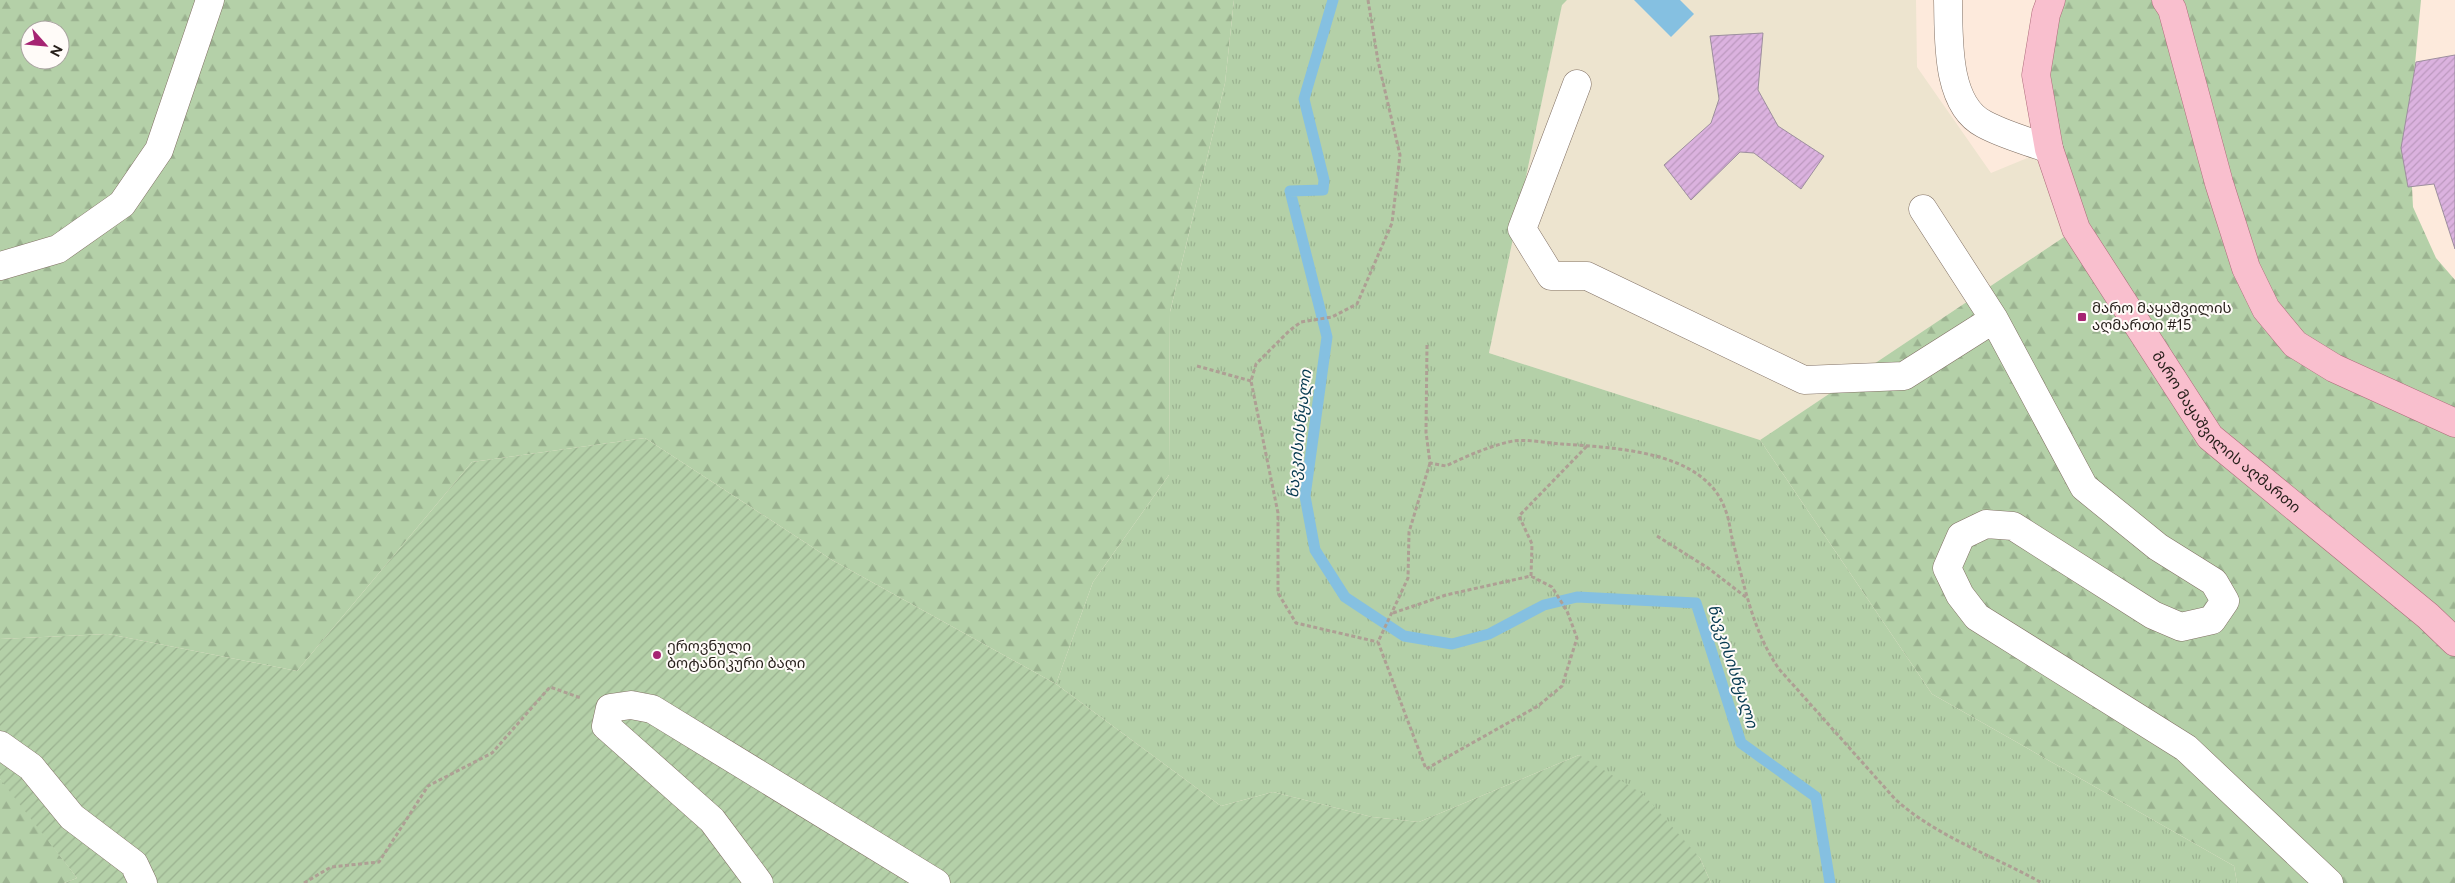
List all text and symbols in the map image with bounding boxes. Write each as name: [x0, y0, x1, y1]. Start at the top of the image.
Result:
north arrow: [20, 20, 70, 70]
text: N: [46, 42, 66, 59]
place label: მარო მაყაშვილის აღმართი #15: [2092, 299, 2232, 334]
marker: მარო მაყაშვილის აღმართი #15: [2076, 311, 2088, 323]
street label: მარო მაყაშვილის აღმართი: [2148, 348, 2304, 517]
water label: წავკისისწყალი: [1283, 368, 1315, 499]
water label: წავკისისწყალი: [1704, 602, 1762, 731]
place label: ეროვნული ბოტანიკური ბაღი: [667, 637, 805, 672]
marker: ეროვნული ბოტანიკური ბაღი: [651, 649, 663, 661]

